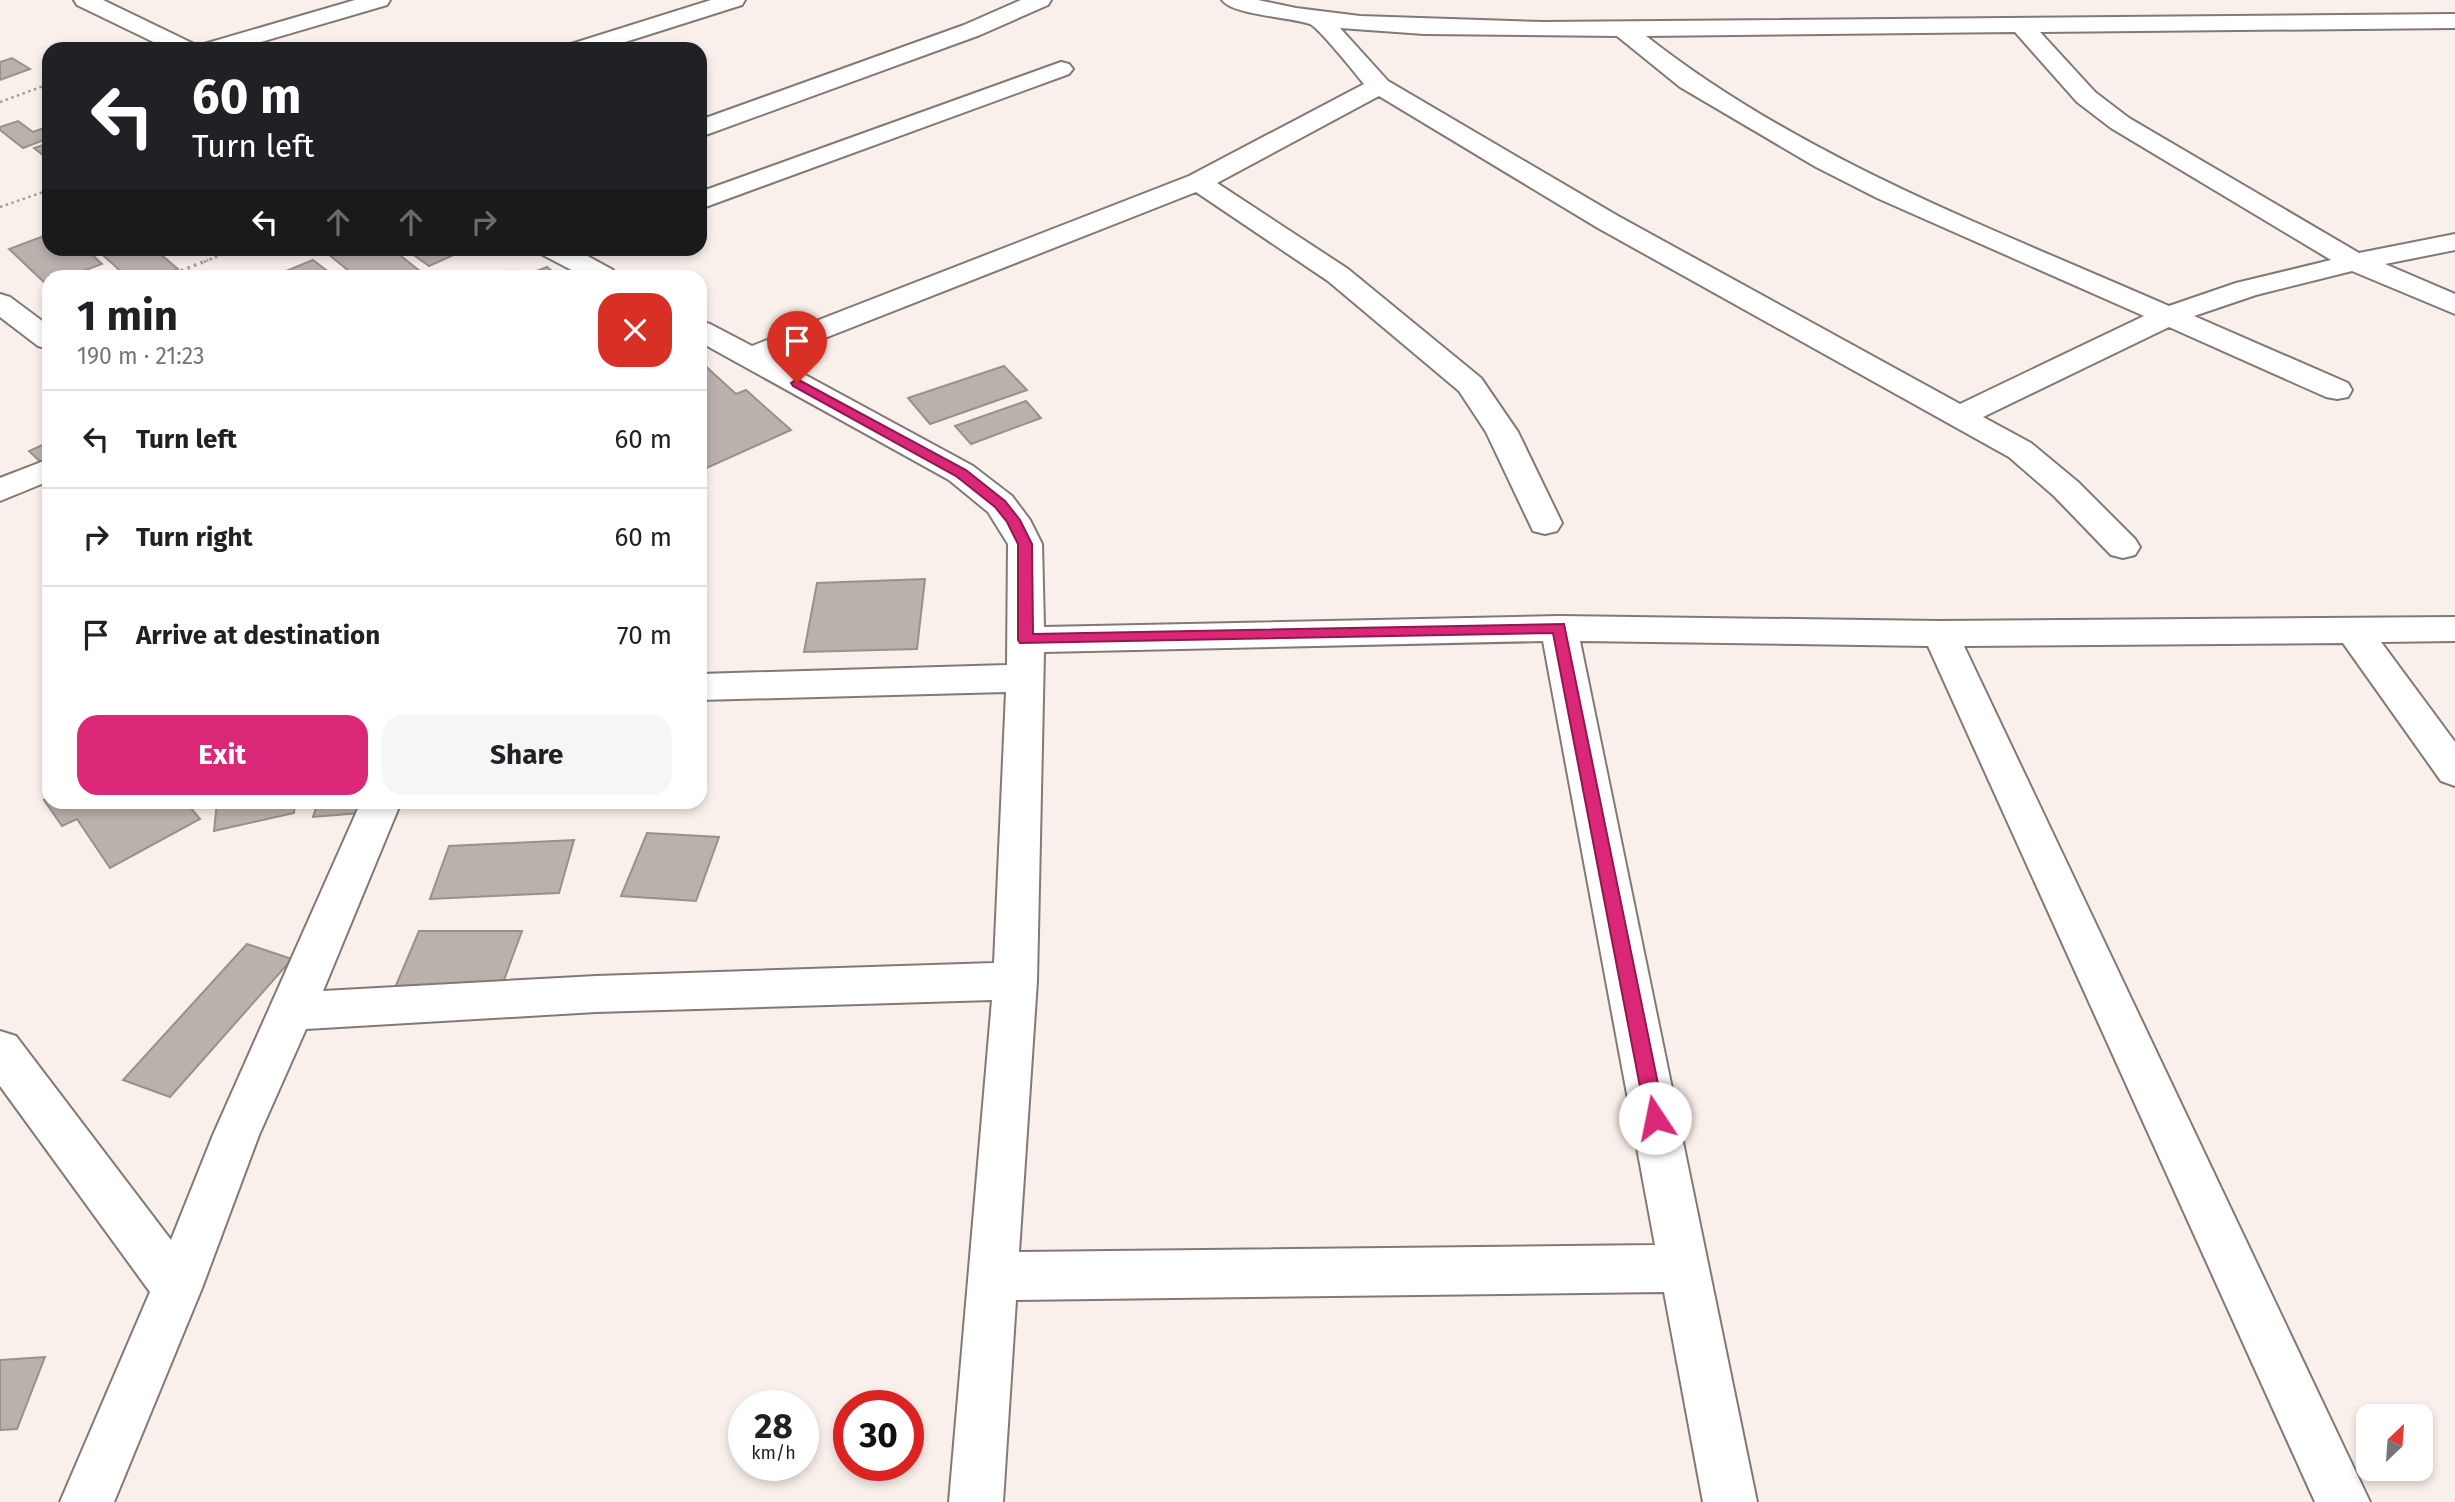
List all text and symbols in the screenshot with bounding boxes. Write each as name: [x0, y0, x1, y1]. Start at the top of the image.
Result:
text: 60 m: [192, 67, 301, 126]
icon: left: [77, 70, 168, 161]
text: Turn left: [192, 127, 314, 165]
icon: left: [246, 203, 284, 241]
icon: ahead: [319, 203, 357, 241]
icon: ahead: [392, 203, 430, 241]
icon: right: [465, 203, 503, 241]
text: 1 min: [77, 291, 178, 341]
button: close: [598, 293, 672, 367]
pin: [767, 311, 827, 383]
icon: arrive: [778, 322, 816, 360]
text: 190 m · 21:23: [77, 342, 204, 370]
icon: left: [77, 420, 115, 458]
text: Turn left: [136, 424, 237, 455]
text: 60 m: [614, 424, 672, 455]
icon: right: [77, 518, 115, 556]
text: Turn right: [136, 522, 253, 553]
text: 60 m: [614, 522, 672, 553]
icon: arrive: [77, 616, 115, 654]
text: Arrive at destination: [136, 620, 380, 651]
text: 70 m: [617, 620, 672, 651]
button: Exit: [77, 715, 368, 795]
button: Share: [382, 715, 672, 795]
position arrow: [1618, 1081, 1692, 1155]
speed limit sign: 30: [833, 1390, 924, 1481]
north arrow: [2356, 1404, 2432, 1480]
map controls: [2356, 1404, 2433, 1481]
text: 28: [754, 1405, 793, 1447]
text: km/h: [751, 1442, 796, 1464]

